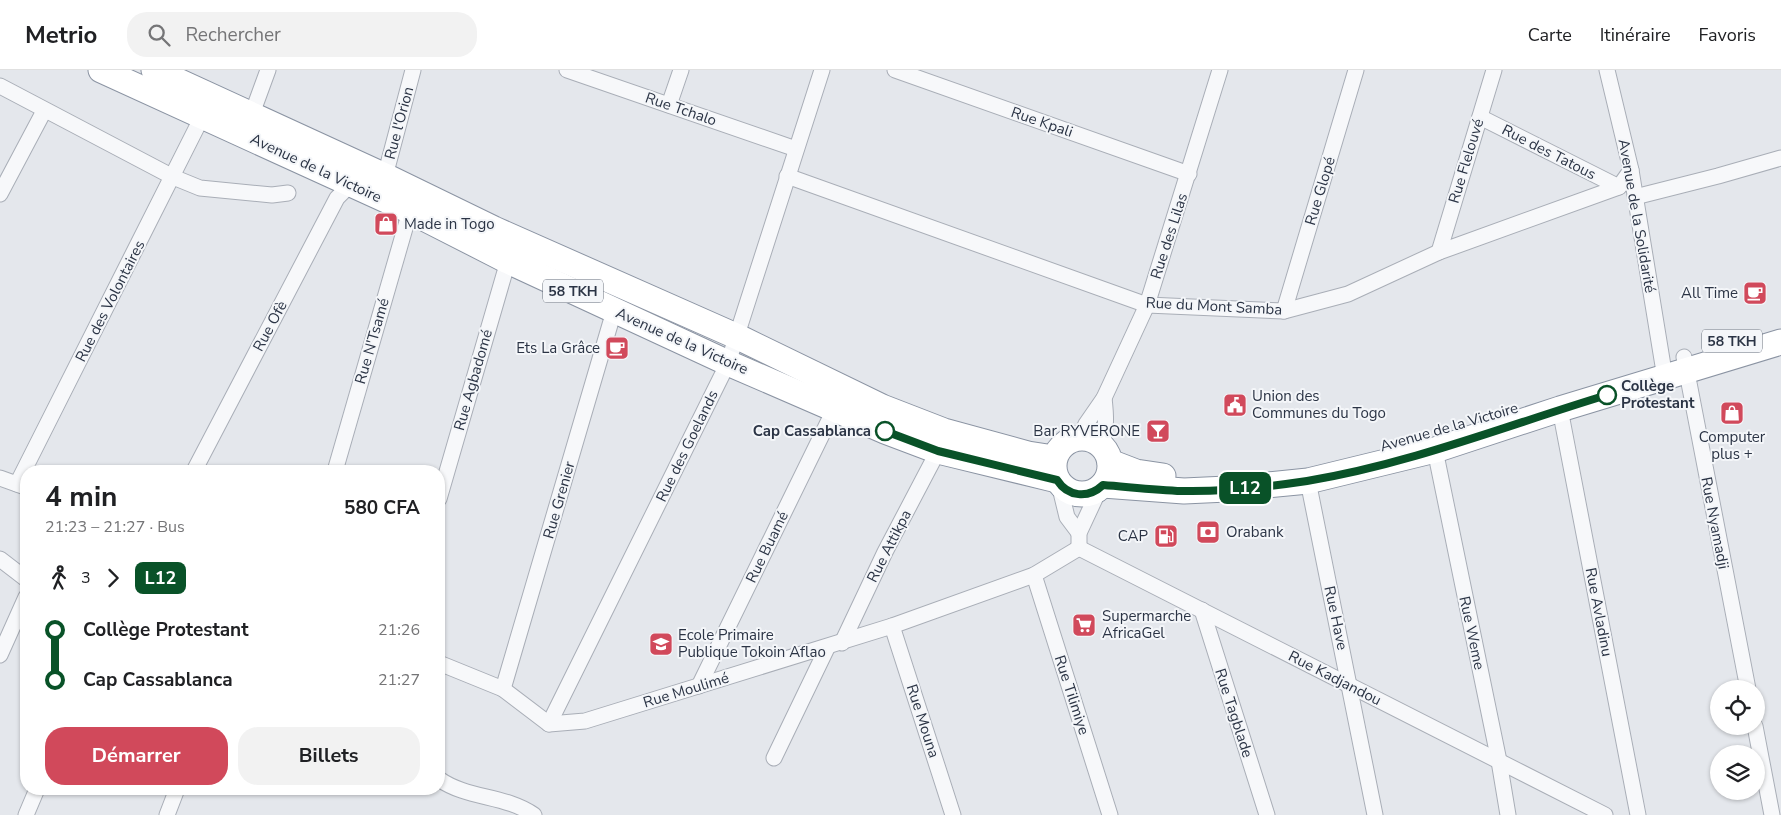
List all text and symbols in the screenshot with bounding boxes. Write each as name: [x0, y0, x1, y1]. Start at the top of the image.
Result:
search box: [127, 12, 477, 57]
text: Metrio: [25, 19, 97, 51]
icon: search: [145, 21, 173, 49]
text: Rechercher: [185, 22, 281, 48]
text: Carte: [1528, 23, 1572, 47]
text: Itinéraire: [1600, 23, 1671, 47]
text: Favoris: [1699, 23, 1756, 47]
street label: Rue l'Orion: [380, 84, 418, 162]
street label: Rue Tchalo: [643, 87, 719, 131]
street label: Rue Kpali: [1008, 102, 1076, 142]
street label: Rue Flelouvé: [1444, 116, 1488, 206]
street label: Rue des Tatous: [1499, 120, 1599, 184]
street label: Avenue de la Victoire: [247, 129, 385, 207]
street label: Avenue de la Solidarité: [1614, 137, 1660, 295]
street label: Rue Glopé: [1300, 154, 1340, 228]
street label: Rue des Lilas: [1146, 190, 1192, 282]
shop icon: Made in Togo: [373, 211, 399, 237]
place label: Made in Togo: [404, 214, 495, 234]
street label: Rue des Volontaires: [71, 237, 149, 365]
road number: 58 TKH: [543, 280, 603, 302]
cafe icon: All Time: [1742, 280, 1768, 306]
place label: All Time: [1681, 283, 1738, 303]
street label: Rue du Mont Samba: [1145, 292, 1283, 320]
street label: Rue N'Tsamé: [350, 296, 394, 386]
street label: Rue Ofè: [248, 297, 292, 355]
street label: Avenue de la Victoire: [613, 303, 751, 379]
street label: Rue Agbadomé: [449, 327, 497, 433]
road number: 58 TKH: [1702, 330, 1762, 352]
cafe icon: Ets La Grâce: [604, 335, 630, 361]
place label: Ets La Grâce: [516, 338, 600, 358]
place label: Collège Protestant: [1621, 376, 1695, 413]
marker: Collège Protestant: [1597, 385, 1617, 405]
place label: Union des Communes du Togo: [1252, 386, 1386, 423]
street label: Rue des Goelands: [651, 387, 723, 505]
public building icon: Union des Communes du Togo: [1222, 392, 1248, 418]
street label: Avenue de la Victoire: [1378, 398, 1520, 456]
shop icon: Computer plus +: [1719, 400, 1745, 426]
bar icon: Bar RYVERONE: [1145, 418, 1171, 444]
place label: Cap Cassablanca: [753, 421, 871, 441]
marker: Cap Cassablanca: [875, 421, 895, 441]
place label: Bar RYVERONE: [1033, 421, 1140, 441]
place label: Computer plus +: [1699, 427, 1766, 464]
street label: Rue Grenier: [538, 458, 580, 541]
line badge: L12: [1216, 472, 1274, 504]
street label: Rue Nyamadji: [1696, 475, 1734, 571]
text: L12: [1229, 476, 1261, 500]
text: 4 min: [45, 478, 117, 516]
text: 580 CFA: [344, 495, 420, 521]
street label: Rue Attikpa: [862, 506, 916, 586]
street label: Rue Buamé: [741, 508, 793, 586]
text: 21:23 – 21:27 · Bus: [45, 516, 185, 538]
bank icon: Orabank: [1195, 519, 1221, 545]
place label: Orabank: [1226, 522, 1284, 542]
fuel station icon: CAP: [1153, 523, 1179, 549]
place label: CAP: [1118, 526, 1148, 546]
icon: walk: [45, 564, 73, 592]
icon: forward: [99, 564, 127, 592]
text: L12: [145, 566, 176, 590]
street label: Rue Avladinu: [1581, 566, 1617, 658]
text: 3: [81, 567, 91, 589]
street label: Rue Have: [1319, 584, 1353, 652]
street label: Rue Weme: [1454, 594, 1490, 672]
place label: Supermarche AfricaGel: [1102, 606, 1191, 643]
supermarket icon: Supermarche AfricaGel: [1071, 612, 1097, 638]
text: Collège Protestant: [83, 617, 249, 643]
text: 21:26: [378, 619, 420, 641]
place label: Ecole Primaire Publique Tokoin Aflao: [678, 625, 826, 662]
school or university icon: Ecole Primaire Publique Tokoin Aflao: [648, 631, 674, 657]
street label: Rue Kadjandou: [1285, 646, 1385, 710]
street label: Rue Tilimiye: [1050, 653, 1094, 737]
street label: Rue Tagblade: [1210, 666, 1258, 760]
text: Cap Cassablanca: [83, 667, 233, 693]
street label: Rue Moulimé: [641, 667, 731, 713]
text: 21:27: [378, 669, 420, 691]
map controls: [1710, 680, 1765, 800]
button: locate: [1710, 680, 1765, 735]
street label: Rue Mouna: [902, 682, 944, 760]
button: Démarrer: [45, 727, 228, 785]
button: Billets: [238, 727, 420, 785]
button: layers: [1710, 745, 1765, 800]

